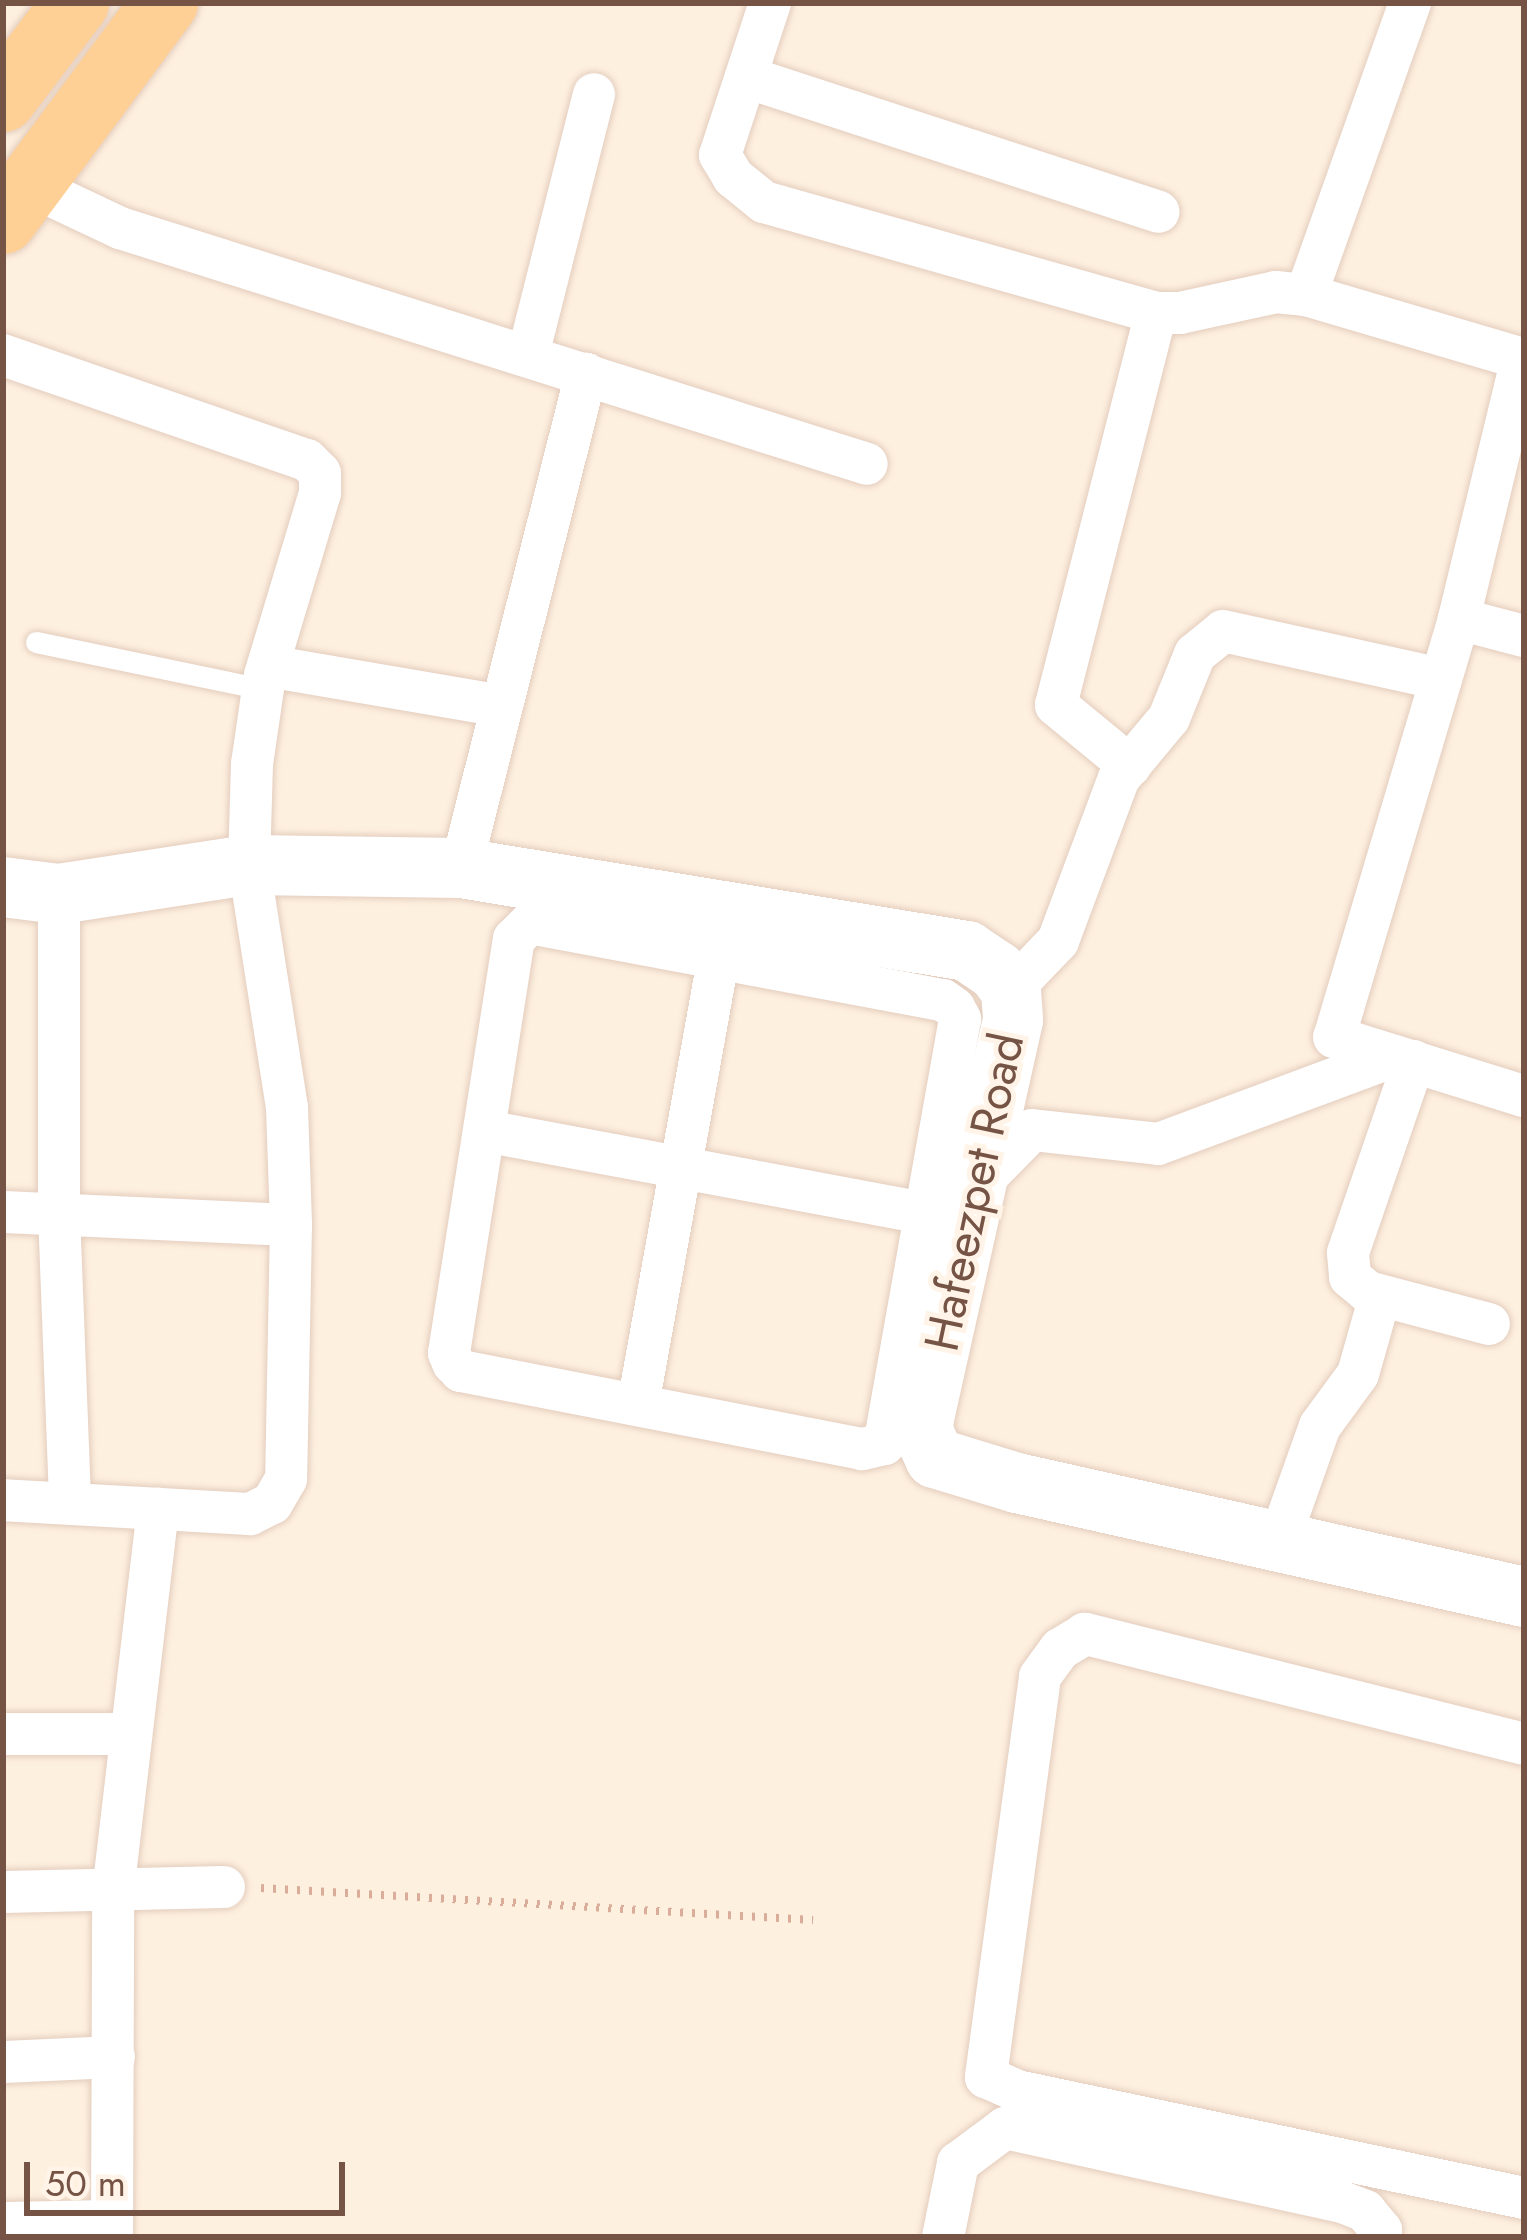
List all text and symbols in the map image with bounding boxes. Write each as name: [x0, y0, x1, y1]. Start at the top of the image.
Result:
street label: Hafeezpet Road: [912, 1028, 1036, 1356]
scale bar: [30, 2138, 351, 2212]
text: 50 m: [45, 2157, 126, 2209]

